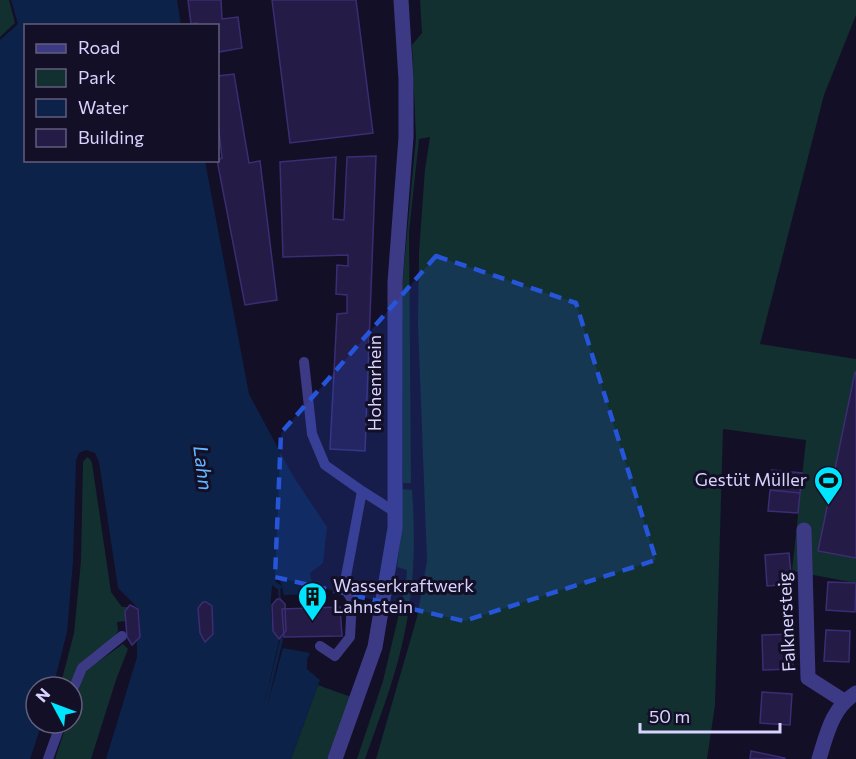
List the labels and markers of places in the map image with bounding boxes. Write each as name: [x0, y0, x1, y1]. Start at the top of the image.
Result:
sports icon: Gestüt Müller: [812, 464, 844, 506]
place label: Gestüt Müller: [695, 468, 807, 490]
place label: Wasserkraftwerk Lahnstein: [333, 574, 474, 617]
building icon: Wasserkraftwerk Lahnstein: [296, 580, 328, 622]

